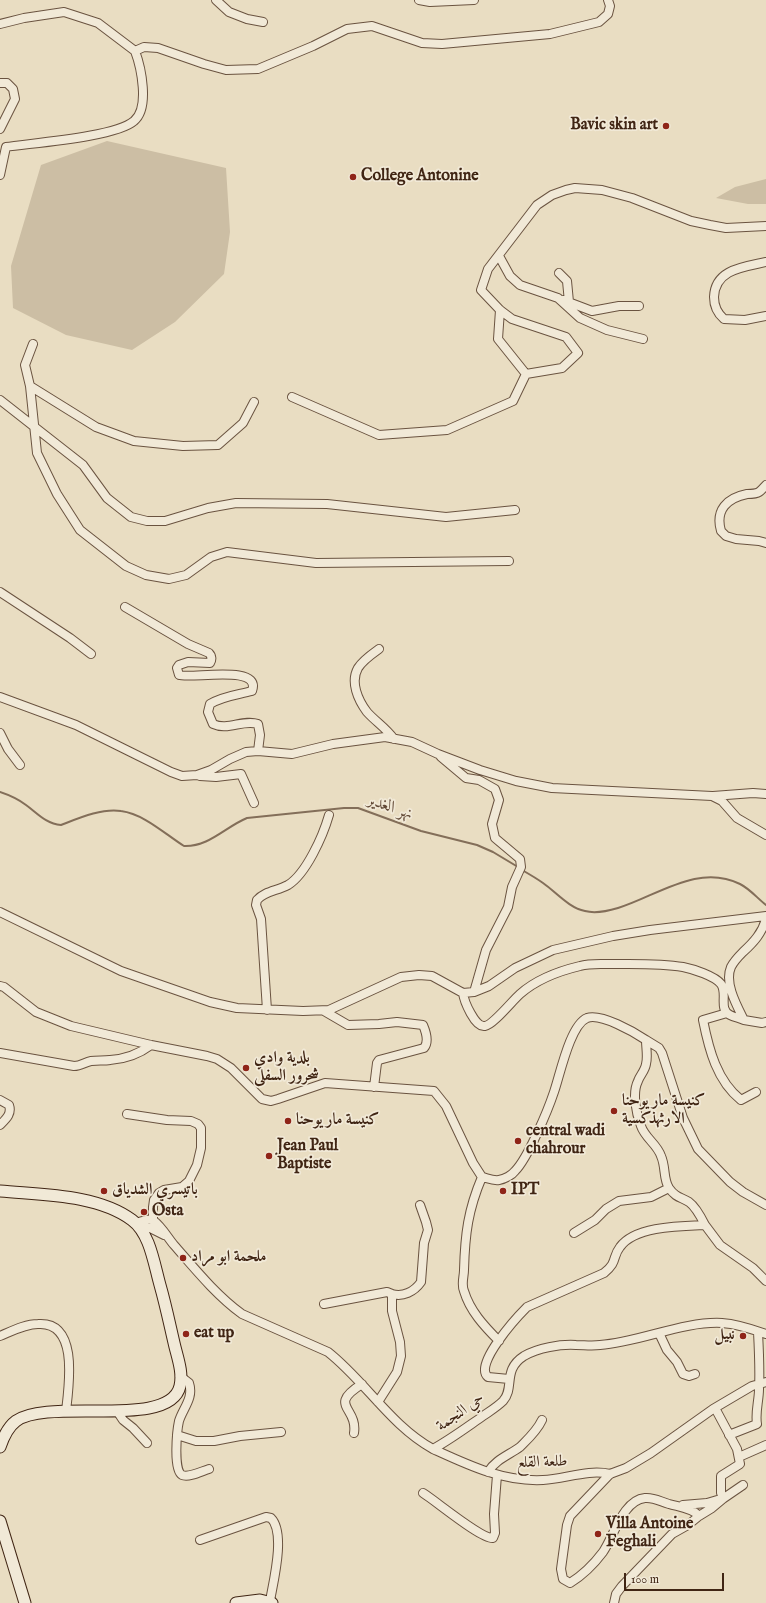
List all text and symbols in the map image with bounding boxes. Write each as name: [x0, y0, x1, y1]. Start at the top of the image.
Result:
place label: Bavic skin art: [570, 116, 658, 136]
marker: Bavic skin art: [661, 121, 671, 131]
place label: College Antonine: [361, 167, 479, 187]
marker: College Antonine: [348, 172, 358, 182]
water label: نهر الغدير: [364, 791, 416, 825]
place label: بلدية وادي شحرور السفلى: [254, 1049, 319, 1087]
marker: بلدية وادي شحرور السفلى: [241, 1063, 251, 1073]
place label: كنيسة مار يوحنا الارثهذكسية: [622, 1092, 705, 1130]
marker: كنيسة مار يوحنا الارثهذكسية: [609, 1106, 619, 1116]
place label: كنيسة مار يوحنا: [296, 1111, 379, 1131]
marker: كنيسة مار يوحنا: [283, 1116, 293, 1126]
place label: central wadi chahrour: [526, 1122, 605, 1160]
marker: central wadi chahrour: [513, 1136, 523, 1146]
place label: Jean Paul Baptiste: [277, 1137, 338, 1175]
marker: Jean Paul Baptiste: [264, 1151, 274, 1161]
place label: باتيسري الشدياق: [112, 1181, 198, 1201]
place label: IPT: [511, 1181, 539, 1201]
marker: باتيسري الشدياق: [99, 1186, 109, 1196]
marker: IPT: [498, 1186, 508, 1196]
place label: Osta: [152, 1202, 183, 1222]
marker: Osta: [139, 1207, 149, 1217]
place label: ملحمة ابو مراد: [191, 1248, 266, 1268]
marker: ملحمة ابو مراد: [178, 1253, 188, 1263]
place label: eat up: [194, 1324, 234, 1344]
place label: نبيل: [714, 1326, 735, 1346]
marker: eat up: [181, 1329, 191, 1339]
marker: نبيل: [738, 1331, 748, 1341]
street label: حي النجمة: [433, 1390, 489, 1436]
street label: طلعة القلع: [516, 1453, 568, 1473]
place label: Villa Antoine Feghali: [606, 1515, 693, 1553]
marker: Villa Antoine Feghali: [593, 1529, 603, 1539]
scale bar: [626, 1565, 726, 1591]
text: 100 m: [631, 1572, 659, 1587]

